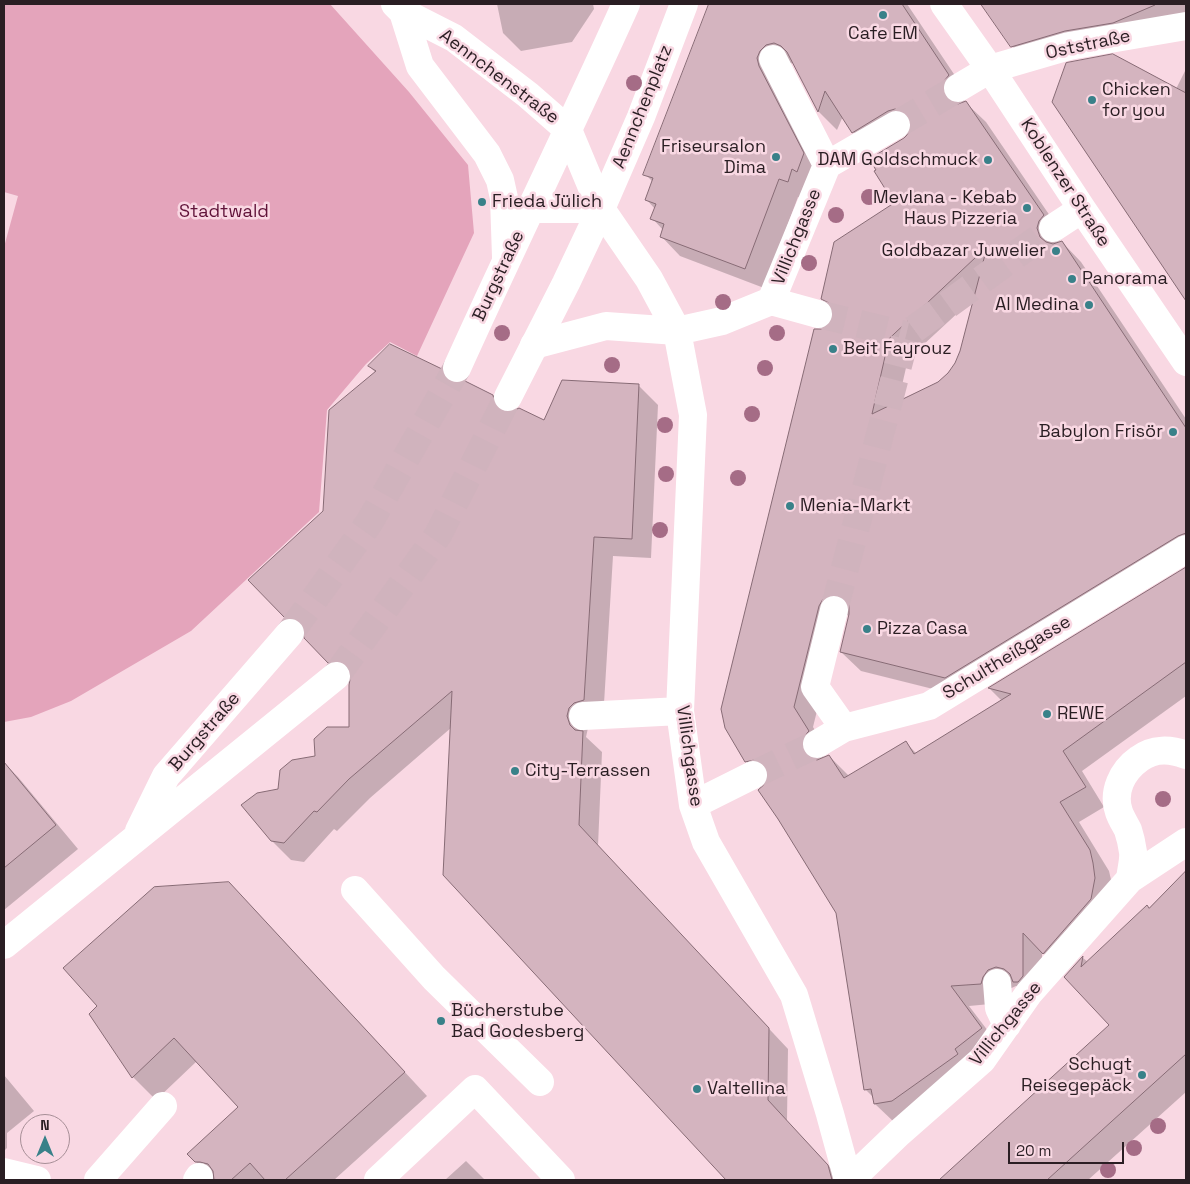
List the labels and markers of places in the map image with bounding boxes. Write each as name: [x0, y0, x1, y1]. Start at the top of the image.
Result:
marker: Cafe EM: [877, 9, 889, 21]
place label: Cafe EM: [848, 23, 918, 45]
place label: Chicken for you: [1102, 79, 1171, 122]
marker: Chicken for you: [1086, 94, 1098, 106]
place label: Friseursalon Dima: [661, 136, 766, 178]
place label: DAM Goldschmuck: [818, 149, 978, 171]
marker: Friseursalon Dima: [770, 151, 782, 163]
marker: DAM Goldschmuck: [982, 154, 994, 166]
place label: Mevlana - Kebab Haus Pizzeria: [873, 187, 1017, 230]
place label: Frieda Jülich: [492, 191, 602, 213]
marker: Frieda Jülich: [476, 196, 488, 208]
marker: Mevlana - Kebab Haus Pizzeria: [1021, 202, 1033, 214]
place label: Goldbazar Juwelier: [882, 240, 1046, 262]
marker: Goldbazar Juwelier: [1050, 245, 1062, 257]
place label: Panorama: [1082, 268, 1168, 290]
marker: Panorama: [1066, 273, 1078, 285]
place label: Al Medina: [995, 294, 1079, 316]
marker: Al Medina: [1083, 299, 1095, 311]
place label: Beit Fayrouz: [843, 338, 952, 360]
marker: Beit Fayrouz: [827, 343, 839, 355]
place label: Babylon Frisör: [1039, 421, 1163, 443]
marker: Babylon Frisör: [1167, 426, 1179, 438]
place label: Menia-Markt: [800, 495, 911, 517]
marker: Menia-Markt: [784, 500, 796, 512]
place label: Pizza Casa: [877, 618, 968, 640]
marker: Pizza Casa: [861, 623, 873, 635]
place label: REWE: [1057, 703, 1104, 725]
marker: REWE: [1041, 708, 1053, 720]
place label: City-Terrassen: [525, 760, 651, 782]
marker: City-Terrassen: [509, 765, 521, 777]
place label: Bücherstube Bad Godesberg: [451, 1000, 584, 1042]
marker: Bücherstube Bad Godesberg: [435, 1015, 447, 1027]
place label: Schugt Reisegepäck: [1021, 1054, 1132, 1096]
marker: Schugt Reisegepäck: [1136, 1069, 1148, 1081]
place label: Valtellina: [707, 1078, 785, 1100]
marker: Valtellina: [691, 1083, 703, 1095]

